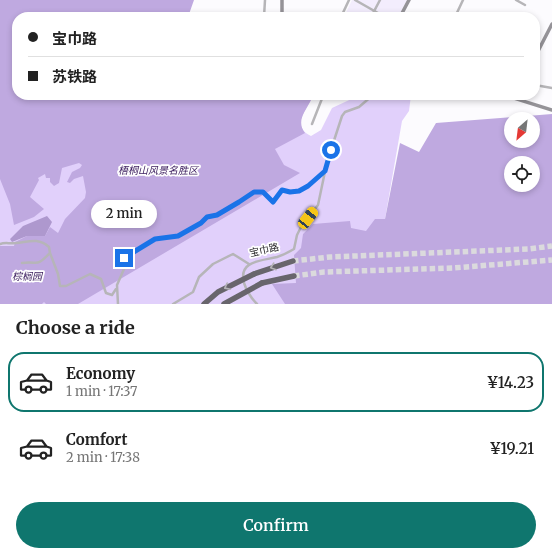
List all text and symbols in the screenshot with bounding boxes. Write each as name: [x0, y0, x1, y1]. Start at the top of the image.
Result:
text: 宝巾路: [52, 29, 97, 48]
text: 苏铁路: [52, 67, 97, 86]
north arrow: [504, 112, 540, 148]
map controls: [504, 112, 540, 192]
route start: [322, 141, 340, 159]
button: locate: [504, 156, 540, 192]
park label: 梧桐山风景名胜区: [118, 164, 200, 177]
callout: 2 min: [91, 200, 157, 228]
text: 2 min: [106, 205, 142, 222]
car: [296, 205, 320, 231]
street label: 宝巾路: [248, 240, 280, 260]
route end: [115, 249, 133, 267]
one-way arrow: [270, 262, 277, 271]
park label: 棕榈园: [12, 270, 44, 283]
one-way arrow: [224, 282, 232, 290]
text: Choose a ride: [16, 316, 135, 339]
icon: car: [18, 364, 54, 400]
text: Economy: [66, 364, 135, 383]
text: ¥14.23: [487, 373, 534, 392]
text: 1 min · 17:37: [66, 383, 137, 400]
icon: car: [18, 430, 54, 466]
text: Comfort: [66, 430, 127, 449]
text: ¥19.21: [489, 439, 534, 458]
text: 2 min · 17:38: [66, 449, 140, 466]
button: Confirm: [16, 502, 536, 548]

